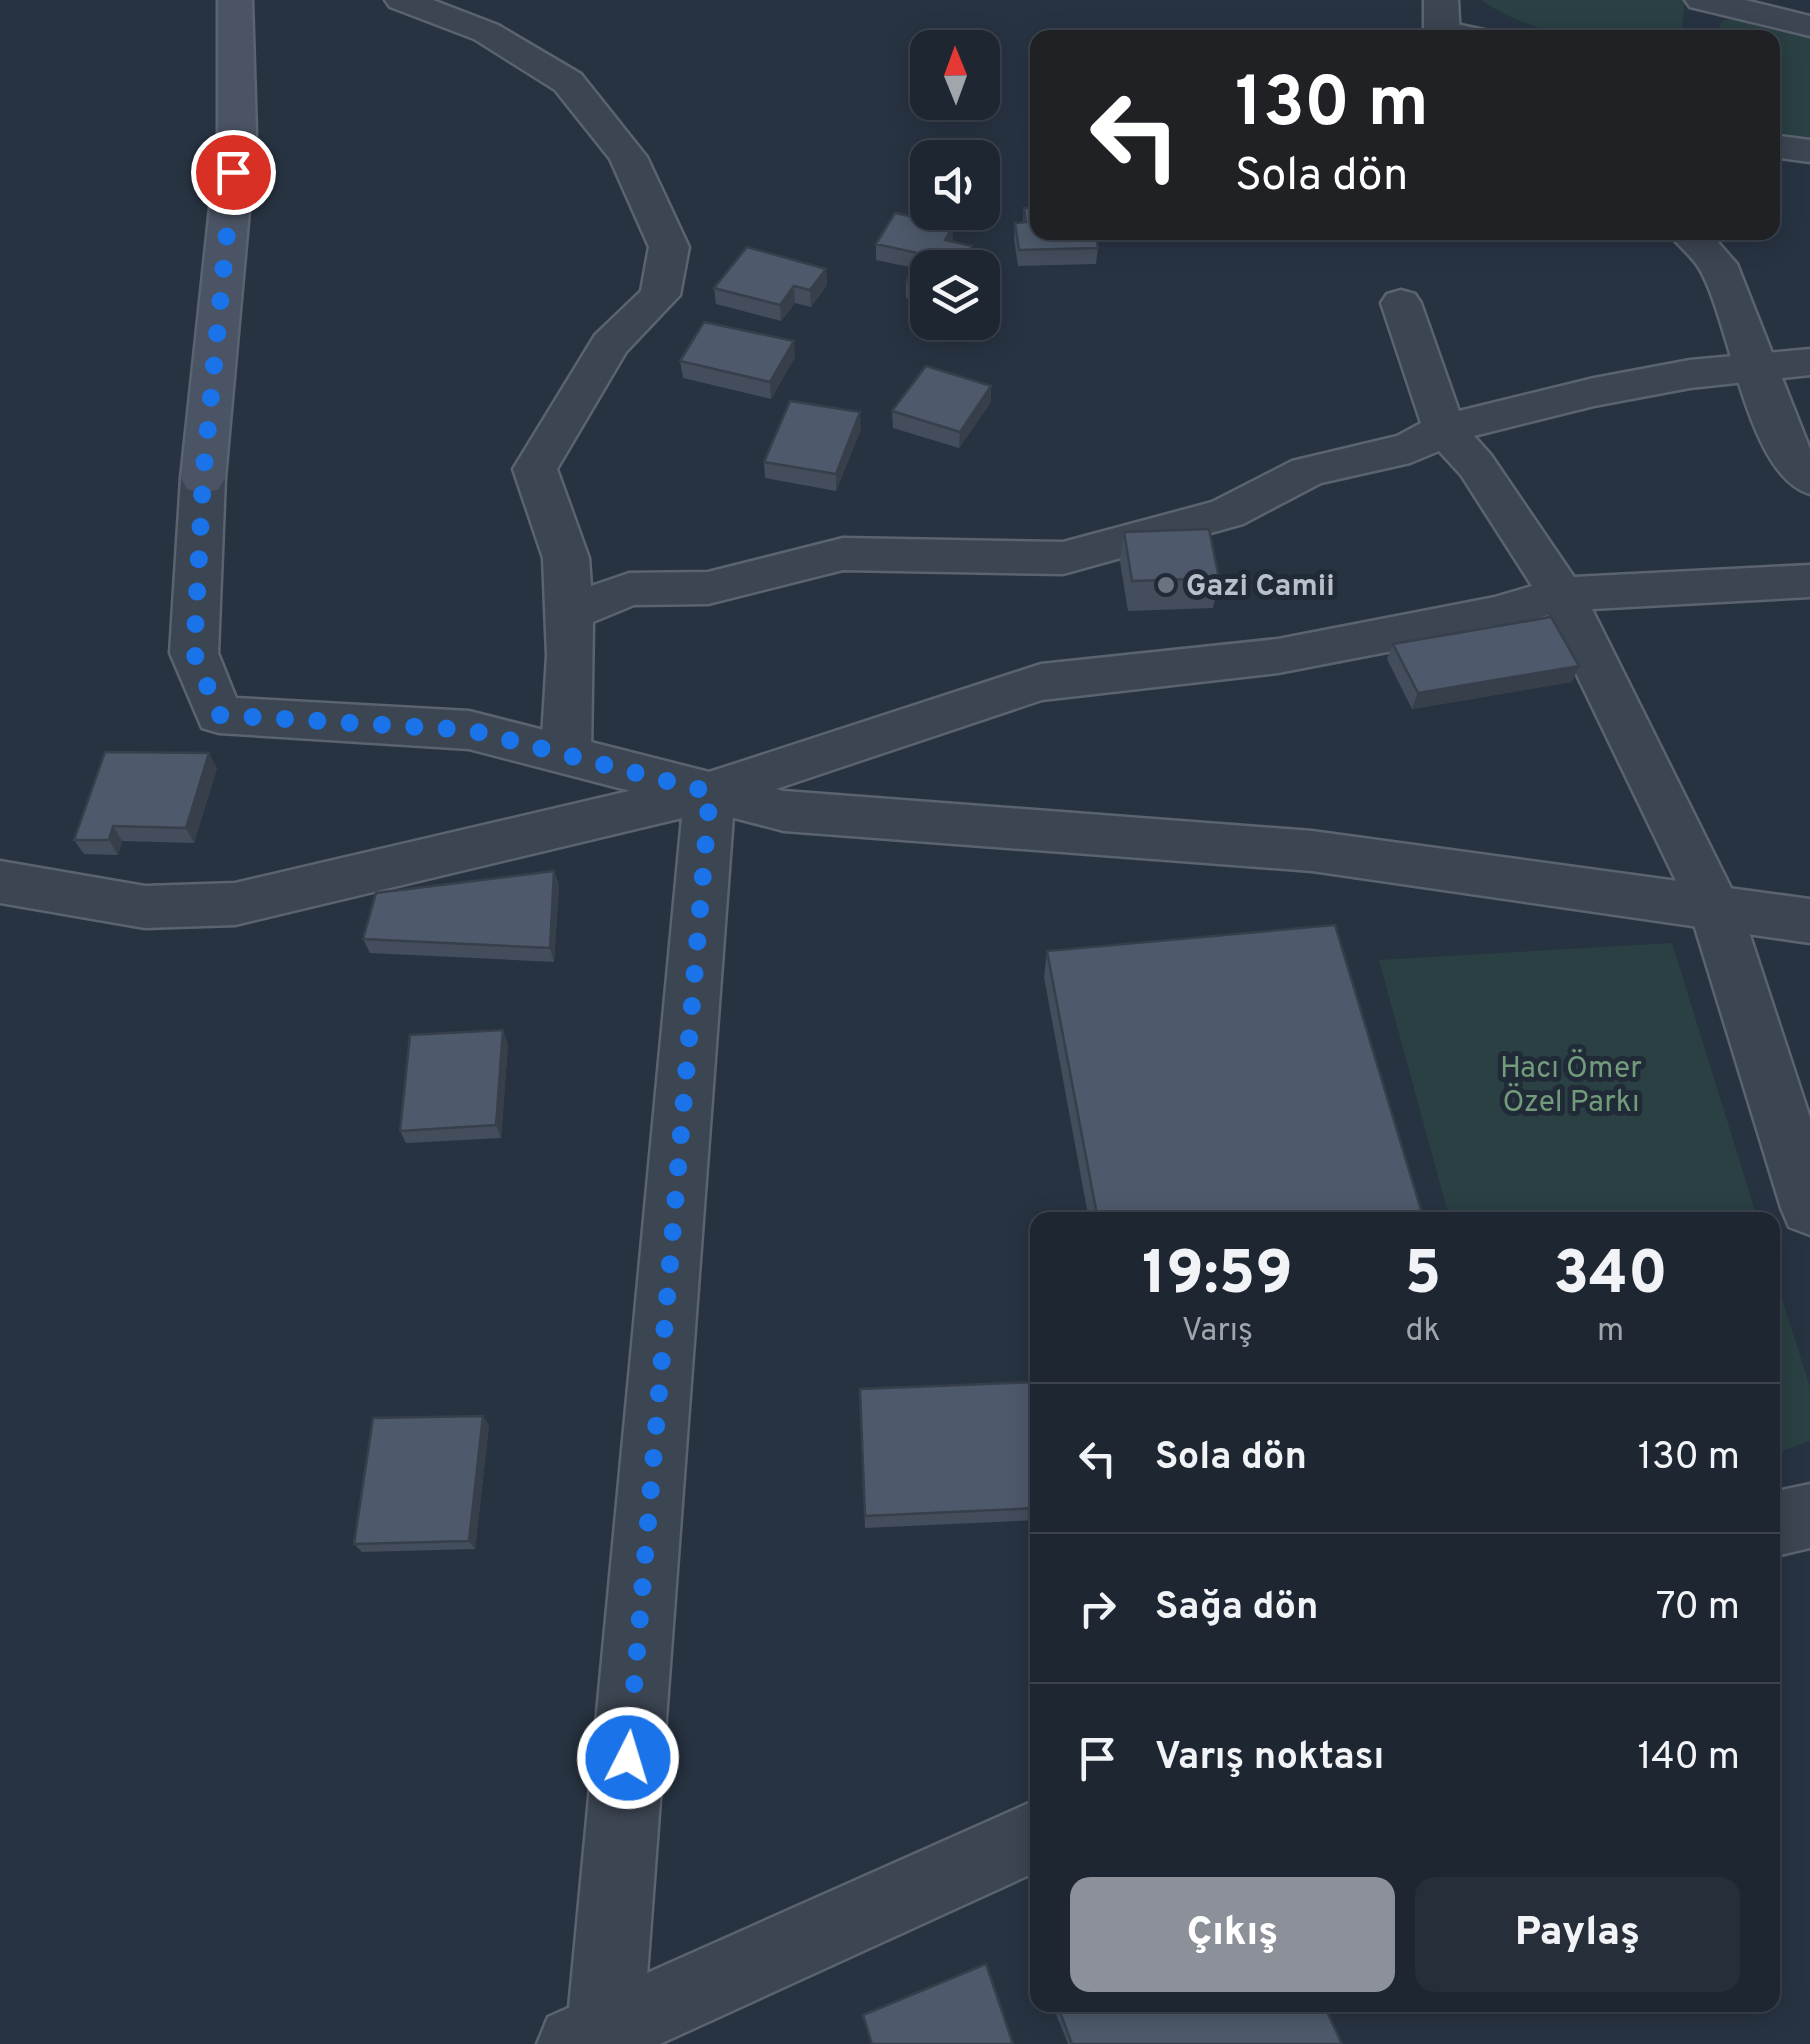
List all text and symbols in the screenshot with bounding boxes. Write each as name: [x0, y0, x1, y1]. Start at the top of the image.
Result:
north arrow: [910, 30, 1000, 120]
map controls: [910, 30, 1000, 340]
text: 130 m: [1235, 62, 1429, 151]
icon: left: [1070, 70, 1200, 200]
pin: [191, 130, 276, 215]
button: sound: [910, 140, 1000, 230]
icon: arrive: [206, 145, 261, 200]
text: Sola dön: [1235, 149, 1408, 206]
button: layers: [910, 250, 1000, 340]
place label: Gazi Camii: [1186, 569, 1335, 606]
marker: Gazi Camii: [1155, 574, 1177, 596]
park label: Hacı Ömer Özel Parkı: [1500, 1049, 1642, 1122]
text: 19:59: [1142, 1239, 1293, 1315]
text: 5: [1405, 1239, 1441, 1315]
text: 340: [1553, 1239, 1668, 1315]
text: Varış: [1182, 1312, 1253, 1352]
text: dk: [1405, 1312, 1440, 1352]
text: m: [1597, 1312, 1624, 1352]
icon: left: [1070, 1431, 1125, 1486]
text: Sola dön: [1155, 1434, 1307, 1483]
text: 130 m: [1638, 1434, 1740, 1483]
icon: right: [1070, 1581, 1125, 1636]
text: Sağa dön: [1155, 1584, 1319, 1633]
text: 70 m: [1656, 1584, 1740, 1633]
position arrow: [576, 1706, 680, 1810]
icon: arrive: [1070, 1731, 1125, 1786]
text: Varış noktası: [1155, 1734, 1384, 1783]
text: 140 m: [1637, 1734, 1740, 1783]
button: Çıkış: [1070, 1877, 1395, 1992]
button: Paylaş: [1415, 1877, 1740, 1992]

